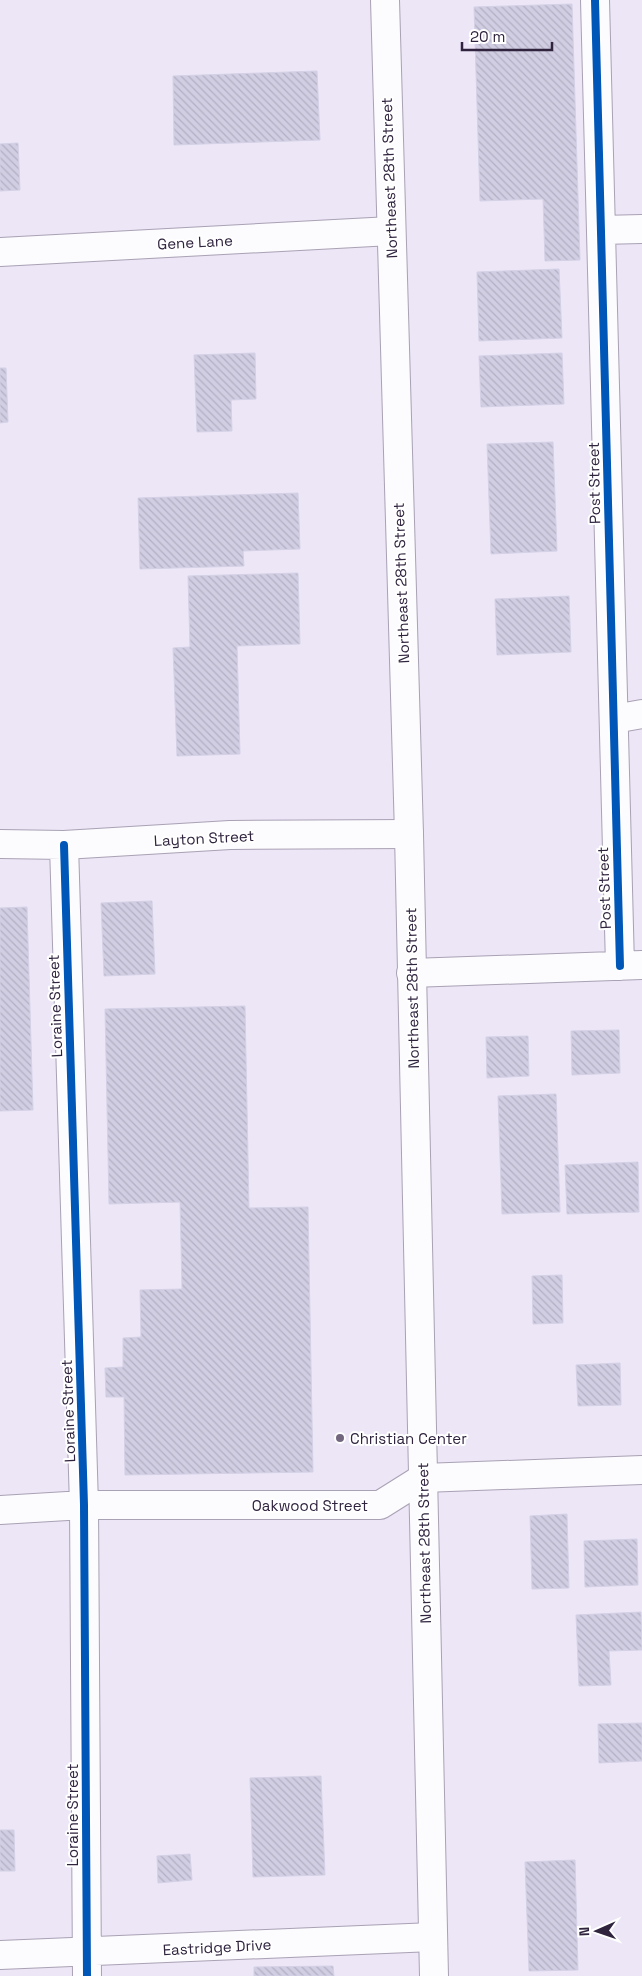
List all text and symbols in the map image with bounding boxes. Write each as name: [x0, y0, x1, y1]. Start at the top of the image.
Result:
scale bar: [462, 20, 552, 52]
text: 20 m: [470, 27, 505, 46]
street label: Northeast 28th Street: [377, 97, 401, 259]
street label: Gene Lane: [157, 231, 233, 253]
street label: Post Street: [584, 442, 604, 524]
street label: Northeast 28th Street: [389, 502, 413, 664]
street label: Layton Street: [153, 826, 255, 850]
street label: Post Street: [593, 846, 615, 929]
street label: Northeast 28th Street: [401, 907, 423, 1069]
street label: Loraine Street: [44, 954, 66, 1058]
street label: Loraine Street: [57, 1359, 79, 1463]
place label: Christian Center: [350, 1429, 467, 1448]
marker: Christian Center: [334, 1432, 346, 1444]
street label: Northeast 28th Street: [413, 1462, 435, 1624]
street label: Oakwood Street: [252, 1496, 368, 1515]
street label: Loraine Street: [63, 1763, 82, 1866]
north arrow: [572, 1906, 622, 1956]
text: N: [575, 1926, 593, 1936]
street label: Eastridge Drive: [162, 1935, 272, 1959]

